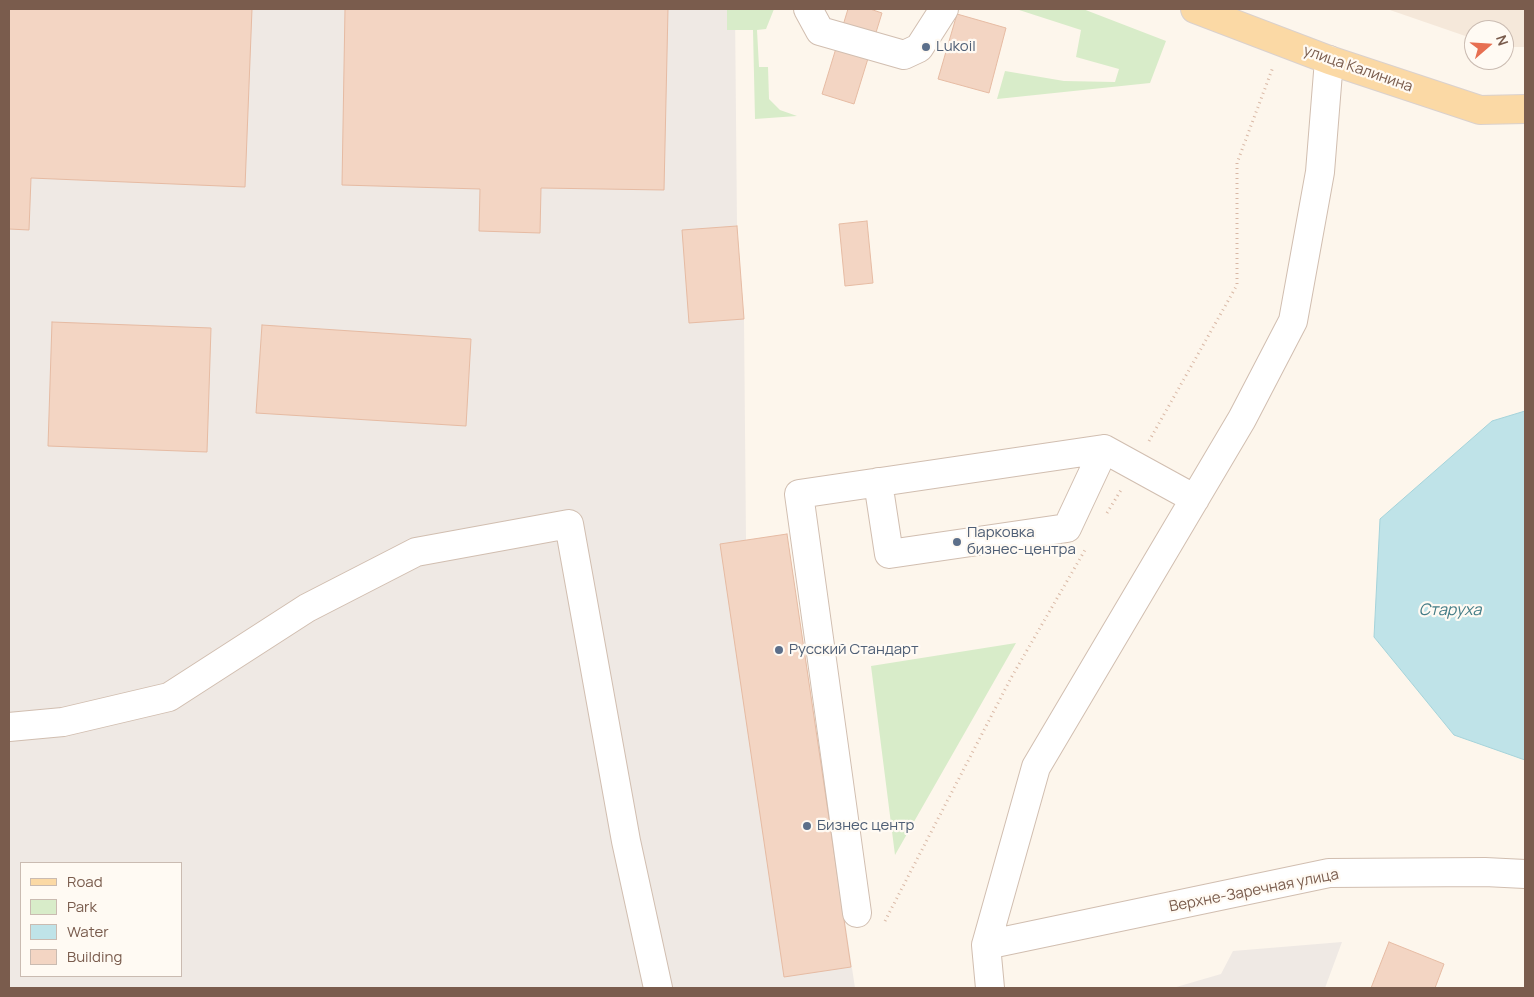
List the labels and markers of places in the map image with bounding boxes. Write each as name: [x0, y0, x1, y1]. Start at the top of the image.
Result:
place label: Lukoil: [936, 38, 976, 56]
marker: Lukoil: [920, 41, 932, 53]
place label: Парковка бизнес-центра: [967, 524, 1076, 559]
marker: Парковка бизнес-центра: [951, 536, 963, 548]
place label: Русский Стандарт: [789, 641, 919, 659]
marker: Русский Стандарт: [773, 644, 785, 656]
place label: Бизнес центр: [817, 817, 914, 835]
marker: Бизнес центр: [801, 820, 813, 832]

